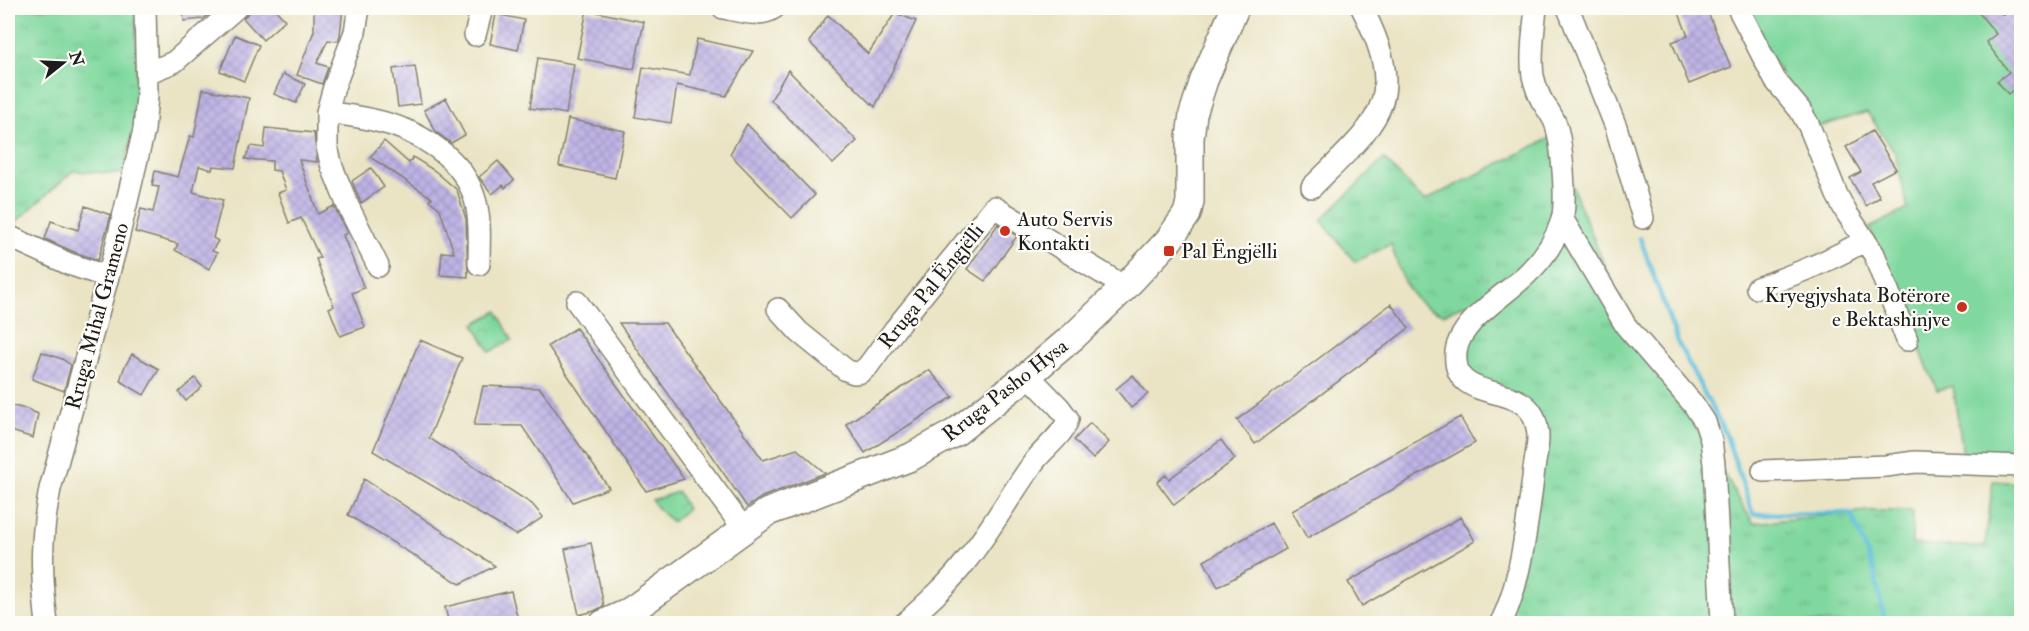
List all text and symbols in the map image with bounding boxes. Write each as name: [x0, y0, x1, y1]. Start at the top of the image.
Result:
north arrow: [33, 33, 93, 93]
text: N: [64, 48, 88, 69]
place label: Auto Servis Kontakti: [1016, 206, 1113, 257]
street label: Rruga Pal Ëngjëlli: [873, 218, 991, 355]
street label: Rruga Mihal Grameno: [60, 220, 135, 413]
marker: Auto Servis Kontakti: [998, 224, 1012, 238]
place label: Pal Ëngjëlli: [1181, 238, 1278, 265]
marker: Pal Ëngjëlli: [1162, 244, 1176, 258]
place label: Kryegjyshata Botërore e Bektashinjve: [1765, 282, 1950, 333]
marker: Kryegjyshata Botërore e Bektashinjve: [1955, 300, 1969, 314]
street label: Rruga Pasho Hysa: [937, 333, 1074, 448]

